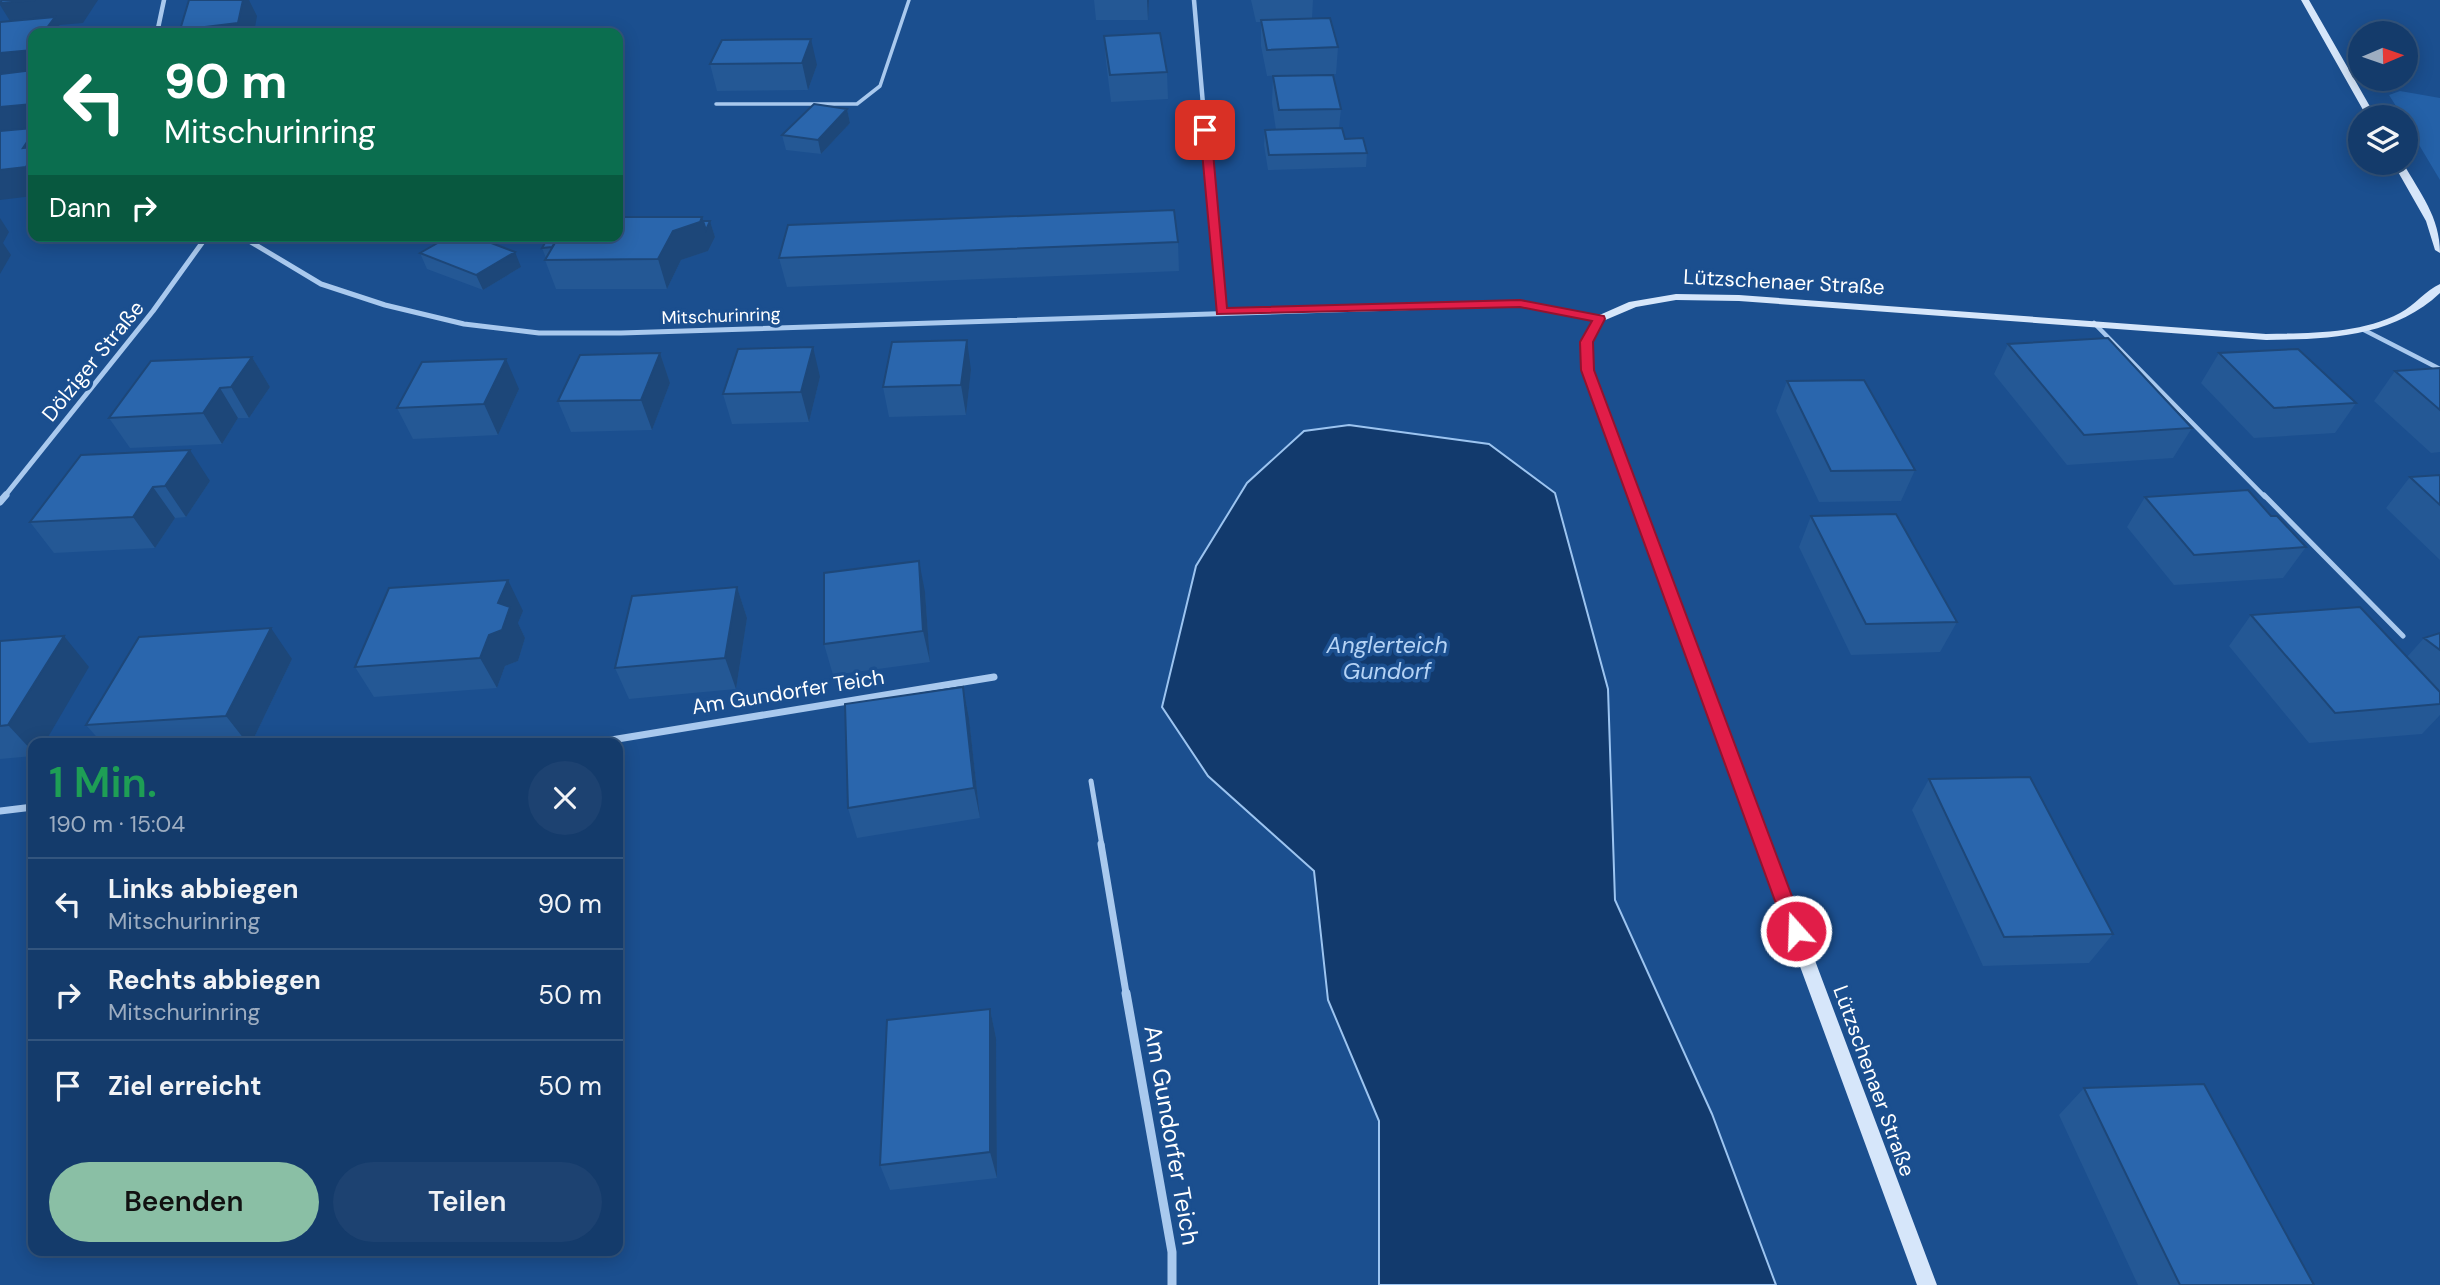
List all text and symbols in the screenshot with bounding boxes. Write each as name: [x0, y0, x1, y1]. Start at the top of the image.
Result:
north arrow: [2348, 21, 2418, 91]
map controls: [2348, 21, 2418, 175]
text: 90 m: [164, 49, 287, 113]
icon: left: [49, 56, 140, 147]
pin: [1175, 100, 1235, 160]
button: layers: [2348, 105, 2418, 175]
text: Mitschurinring: [164, 111, 376, 153]
icon: arrive: [1186, 111, 1224, 149]
icon: right: [125, 189, 163, 227]
text: Dann: [49, 191, 111, 225]
street label: Lützschenaer Straße: [1683, 263, 1885, 301]
street label: Dölziger Straße: [36, 295, 150, 427]
street label: Mitschurinring: [661, 302, 781, 330]
water label: Anglerteich Gundorf: [1325, 630, 1448, 686]
street label: Am Gundorfer Teich: [690, 663, 886, 721]
text: 1 Min.: [49, 755, 157, 810]
button: close: [528, 761, 602, 835]
text: 190 m · 15:04: [49, 809, 185, 839]
text: Links abbiegen: [108, 872, 298, 906]
icon: left: [49, 885, 87, 923]
text: 90 m: [538, 887, 602, 921]
position arrow: [1759, 894, 1833, 968]
text: Mitschurinring: [108, 906, 260, 936]
text: Rechts abbiegen: [108, 963, 321, 997]
icon: right: [49, 976, 87, 1014]
text: 50 m: [538, 978, 602, 1012]
street label: Lützschenaer Straße: [1826, 982, 1922, 1180]
text: Mitschurinring: [108, 997, 260, 1027]
street label: Am Gundorfer Teich: [1137, 1023, 1207, 1247]
icon: arrive: [49, 1067, 87, 1105]
text: Ziel erreicht: [108, 1069, 261, 1103]
text: 50 m: [538, 1069, 602, 1103]
button: Beenden: [49, 1162, 319, 1242]
button: Teilen: [333, 1162, 602, 1242]

